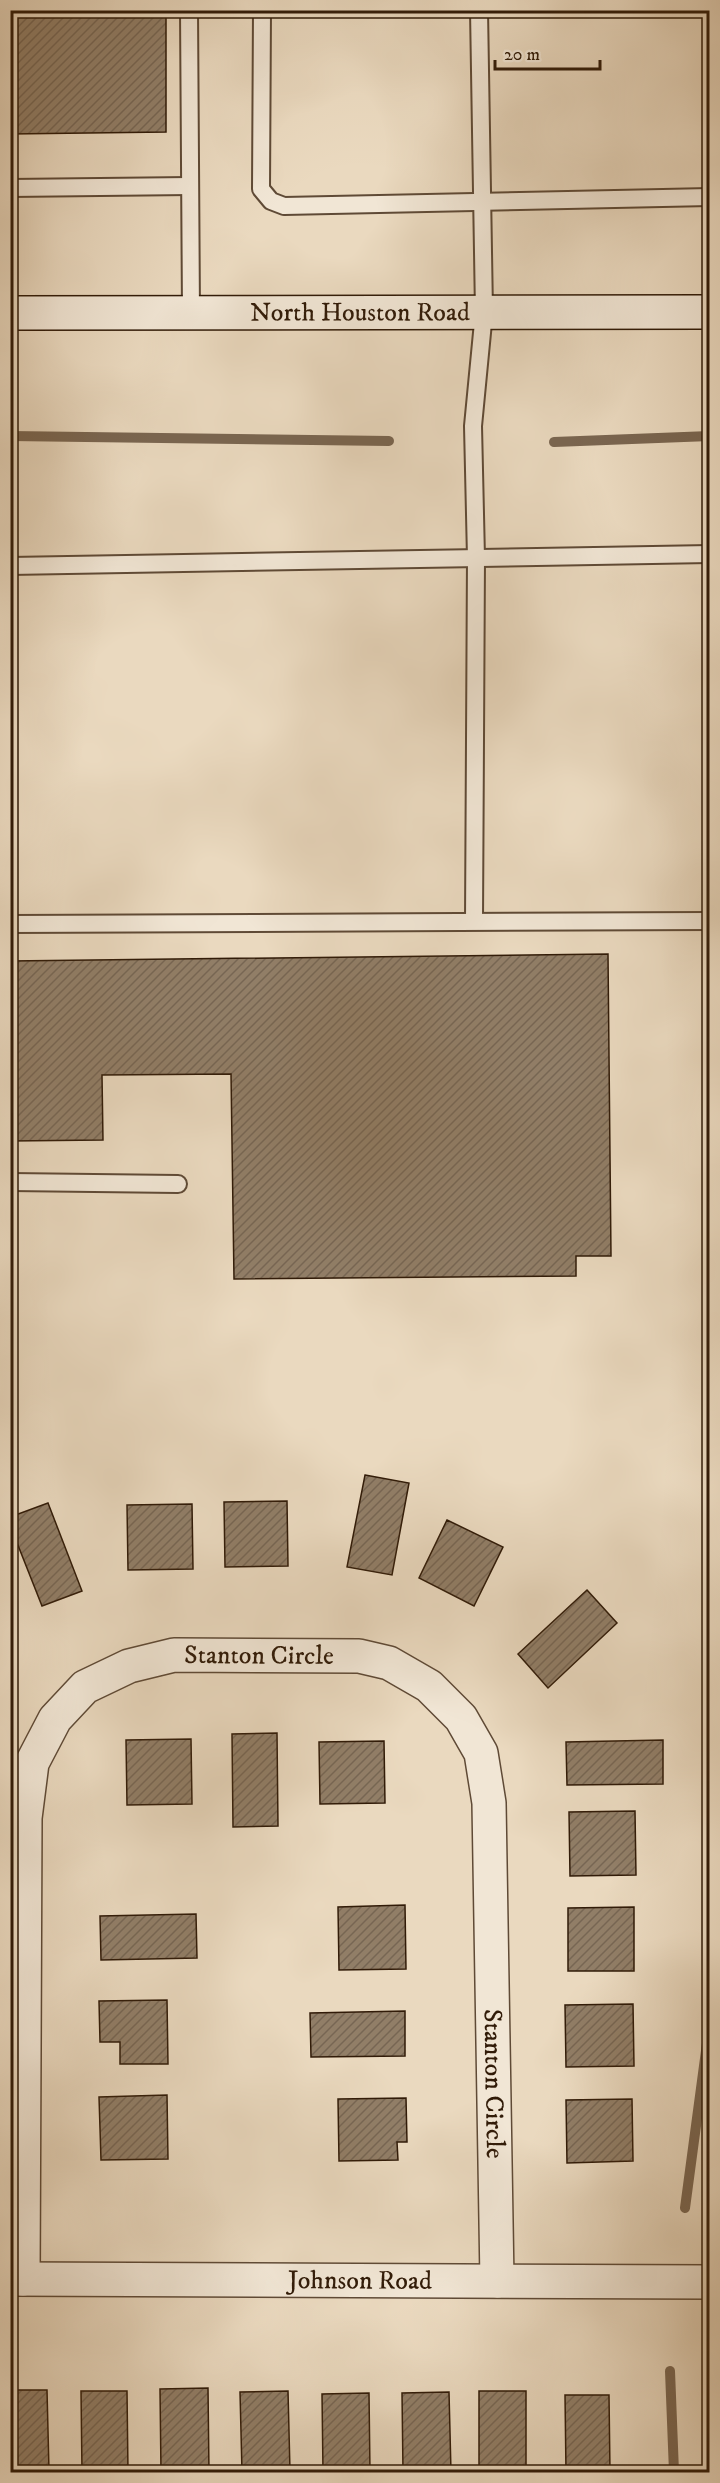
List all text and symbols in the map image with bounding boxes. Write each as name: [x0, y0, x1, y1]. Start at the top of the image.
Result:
scale bar: [495, 33, 600, 71]
text: 20 m: [504, 44, 540, 66]
street label: North Houston Road: [250, 296, 470, 329]
street label: Stanton Circle: [184, 1639, 334, 1672]
street label: Stanton Circle: [476, 2009, 511, 2159]
street label: Johnson Road: [286, 2264, 432, 2297]

